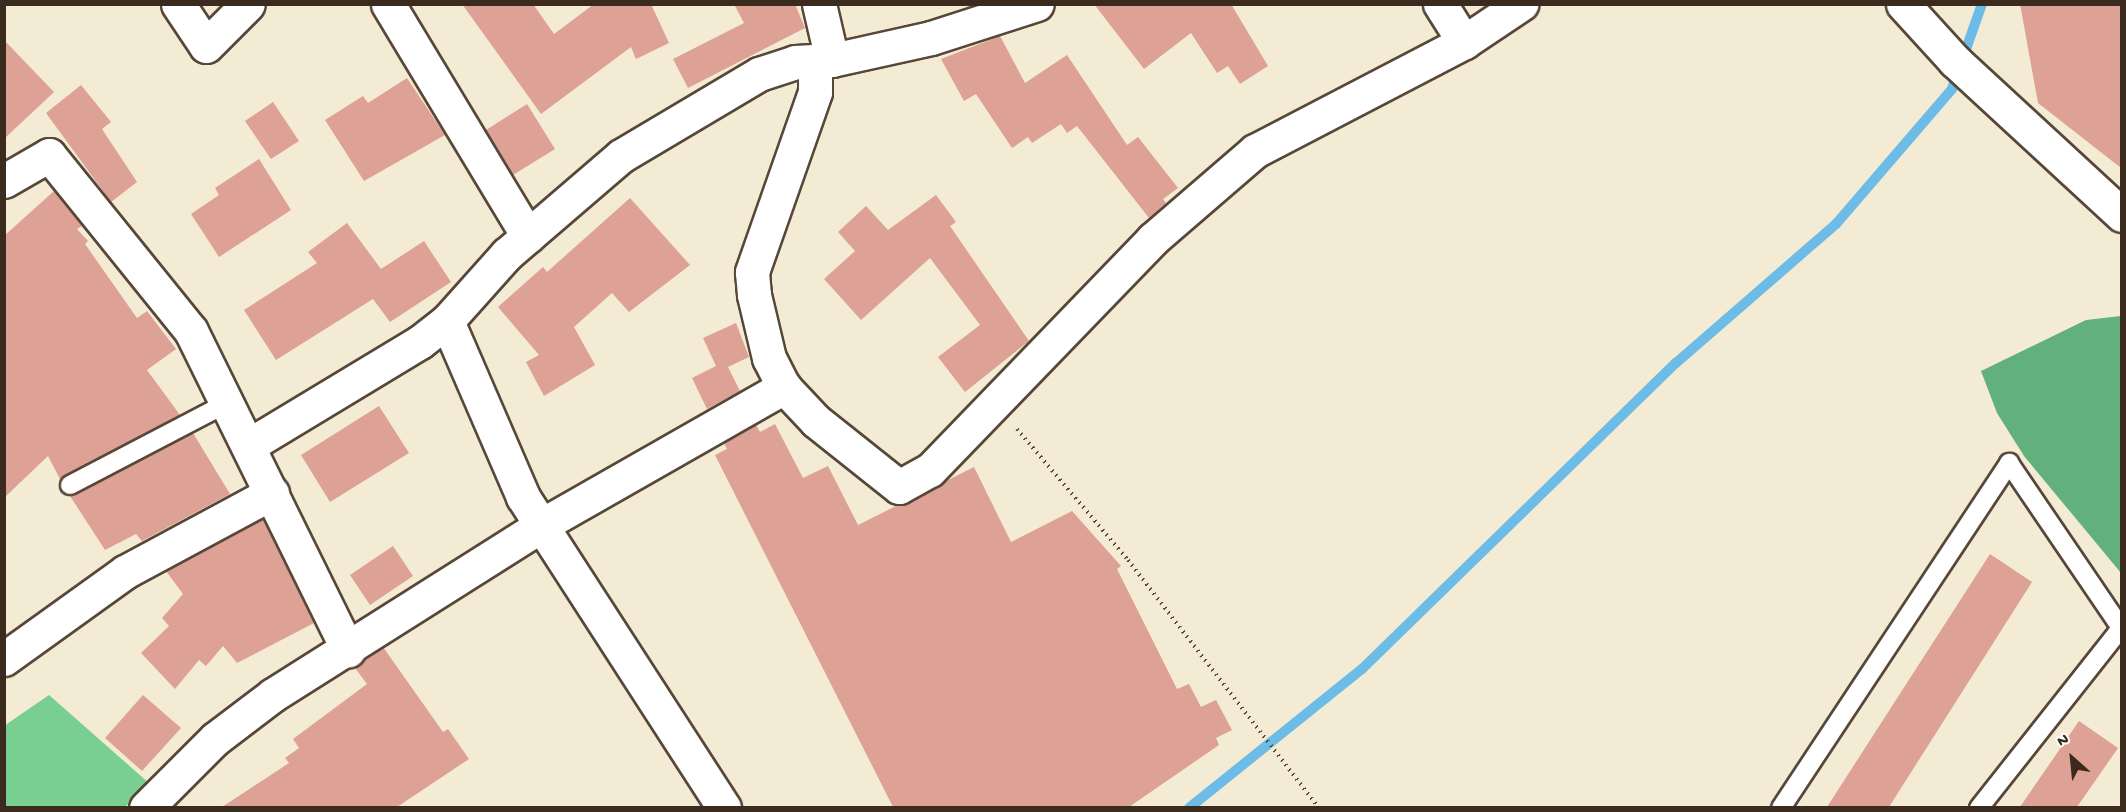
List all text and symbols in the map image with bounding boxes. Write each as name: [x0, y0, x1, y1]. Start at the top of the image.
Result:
north arrow: [2042, 728, 2102, 788]
text: N: [2055, 731, 2073, 752]

